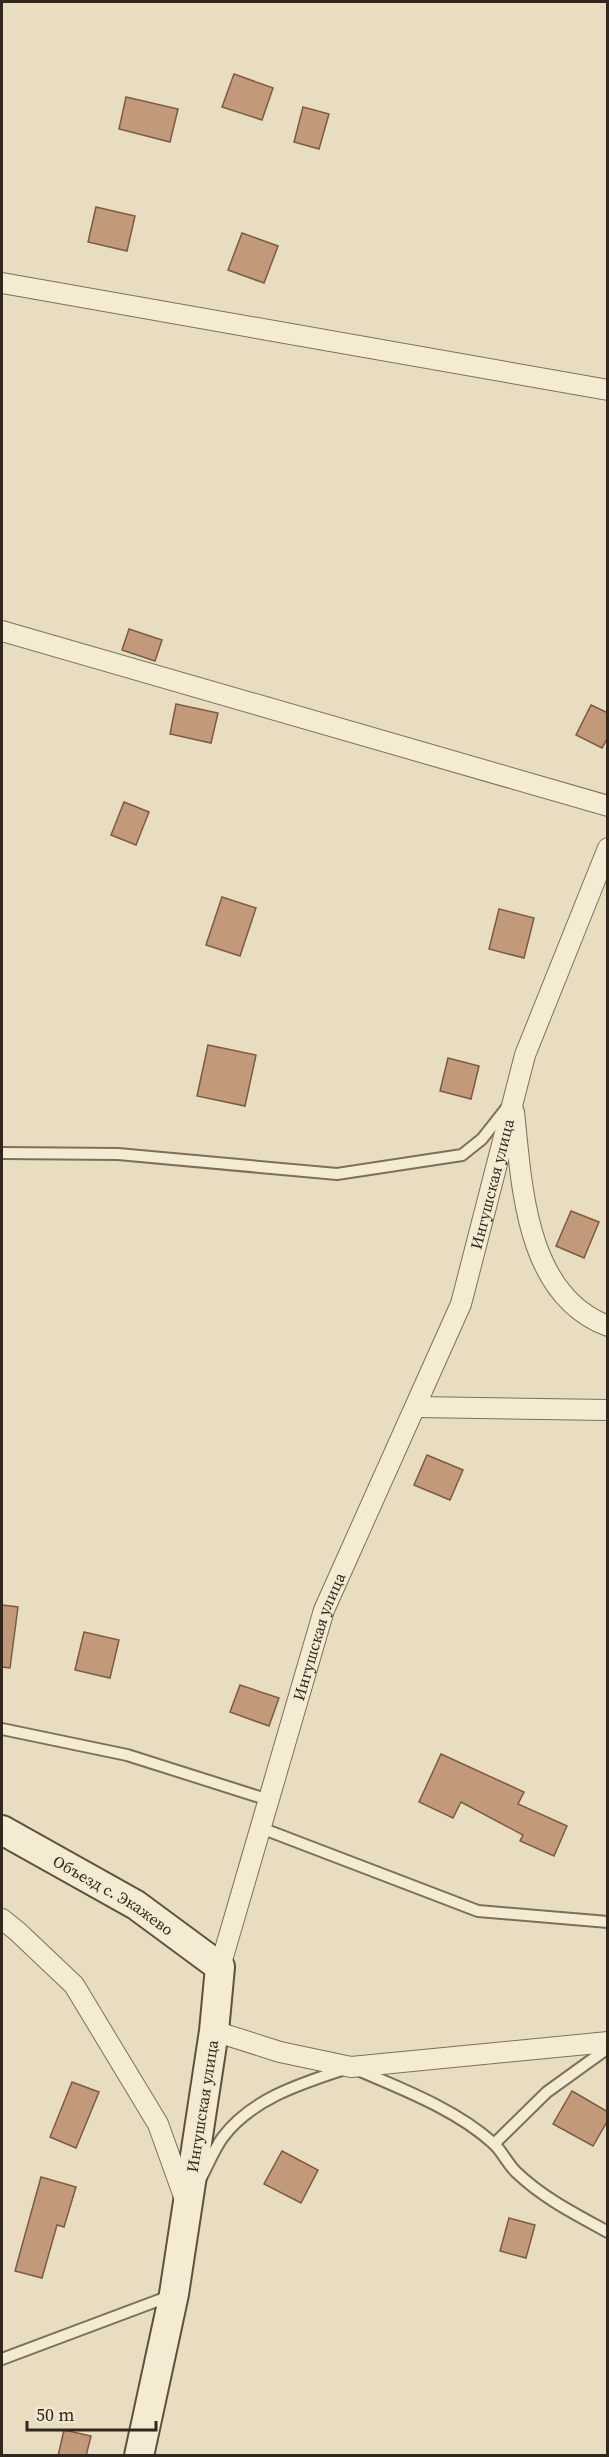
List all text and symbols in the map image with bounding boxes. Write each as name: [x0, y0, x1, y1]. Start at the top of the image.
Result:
street label: Ингушская улица: [465, 1116, 519, 1252]
street label: Ингушская улица: [287, 1568, 351, 1703]
street label: Объезд с. Экажево: [49, 1850, 178, 1940]
street label: Ингушская улица: [181, 2037, 223, 2174]
scale bar: [27, 2394, 156, 2432]
text: 50 m: [36, 2402, 74, 2427]

